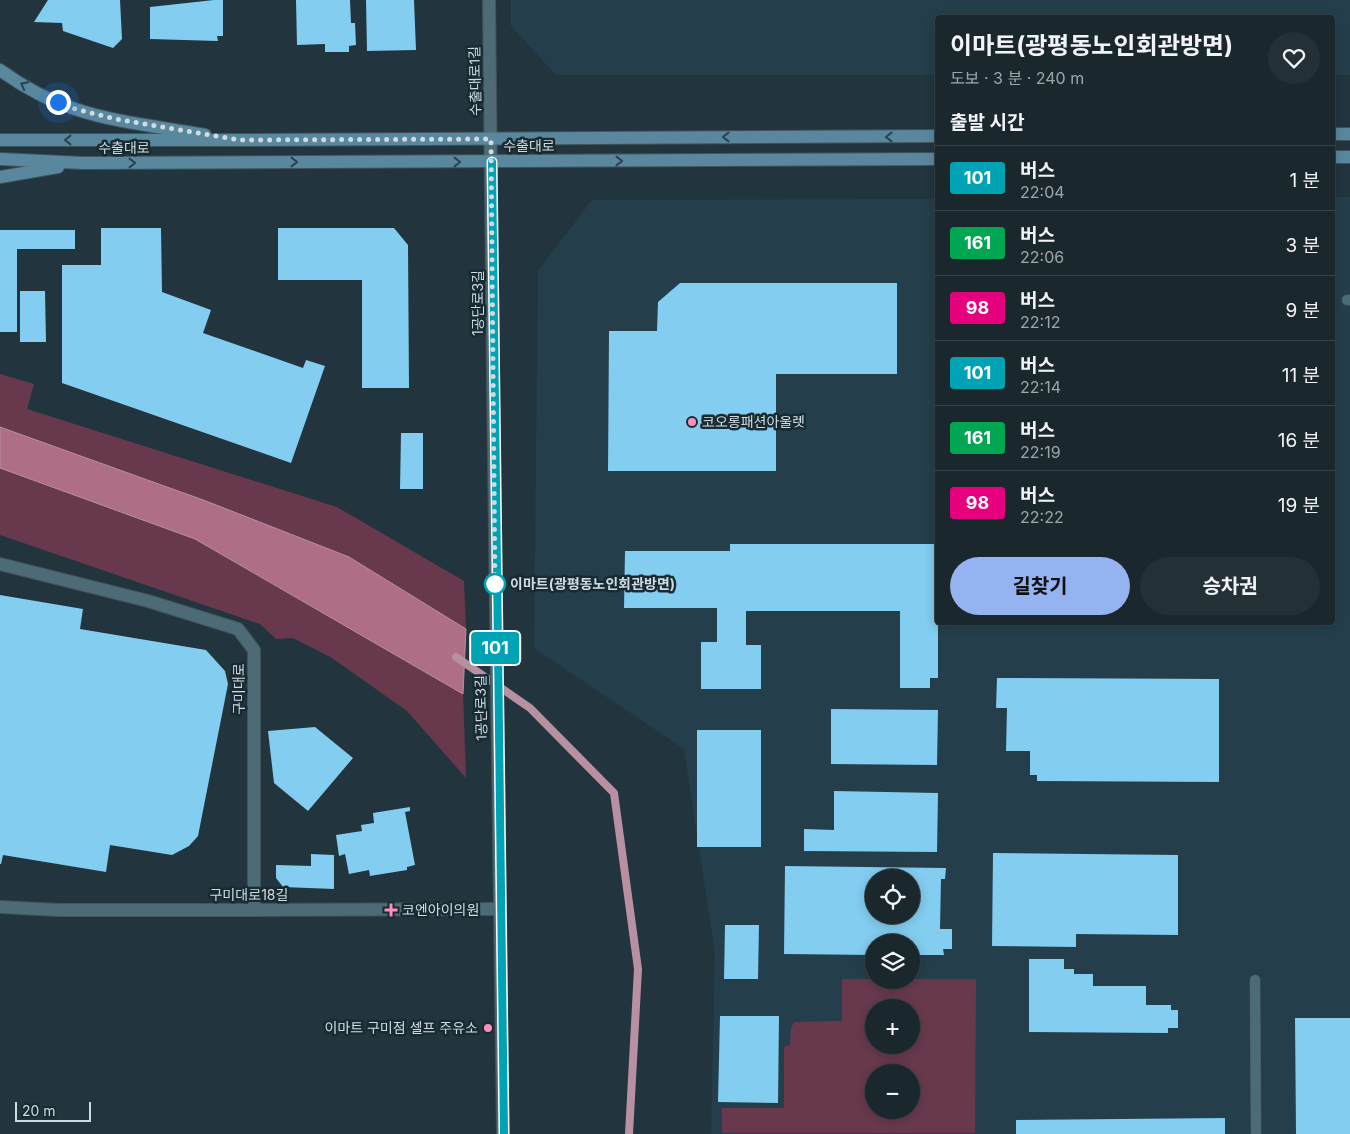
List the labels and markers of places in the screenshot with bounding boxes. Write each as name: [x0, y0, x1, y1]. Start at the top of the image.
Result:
place label: 코오롱패션아울렛: [702, 413, 805, 430]
marker: 코오롱패션아울렛: [686, 416, 698, 428]
marker: 이마트(광평동노인회관방면): [484, 573, 506, 595]
place label: 이마트(광평동노인회관방면): [510, 575, 675, 592]
place label: 코엔아이의원: [402, 901, 479, 918]
marker: 코엔아이의원: [384, 903, 398, 917]
place label: 이마트 구미점 셀프 주유소: [325, 1019, 478, 1036]
marker: 이마트 구미점 셀프 주유소: [482, 1022, 494, 1034]

